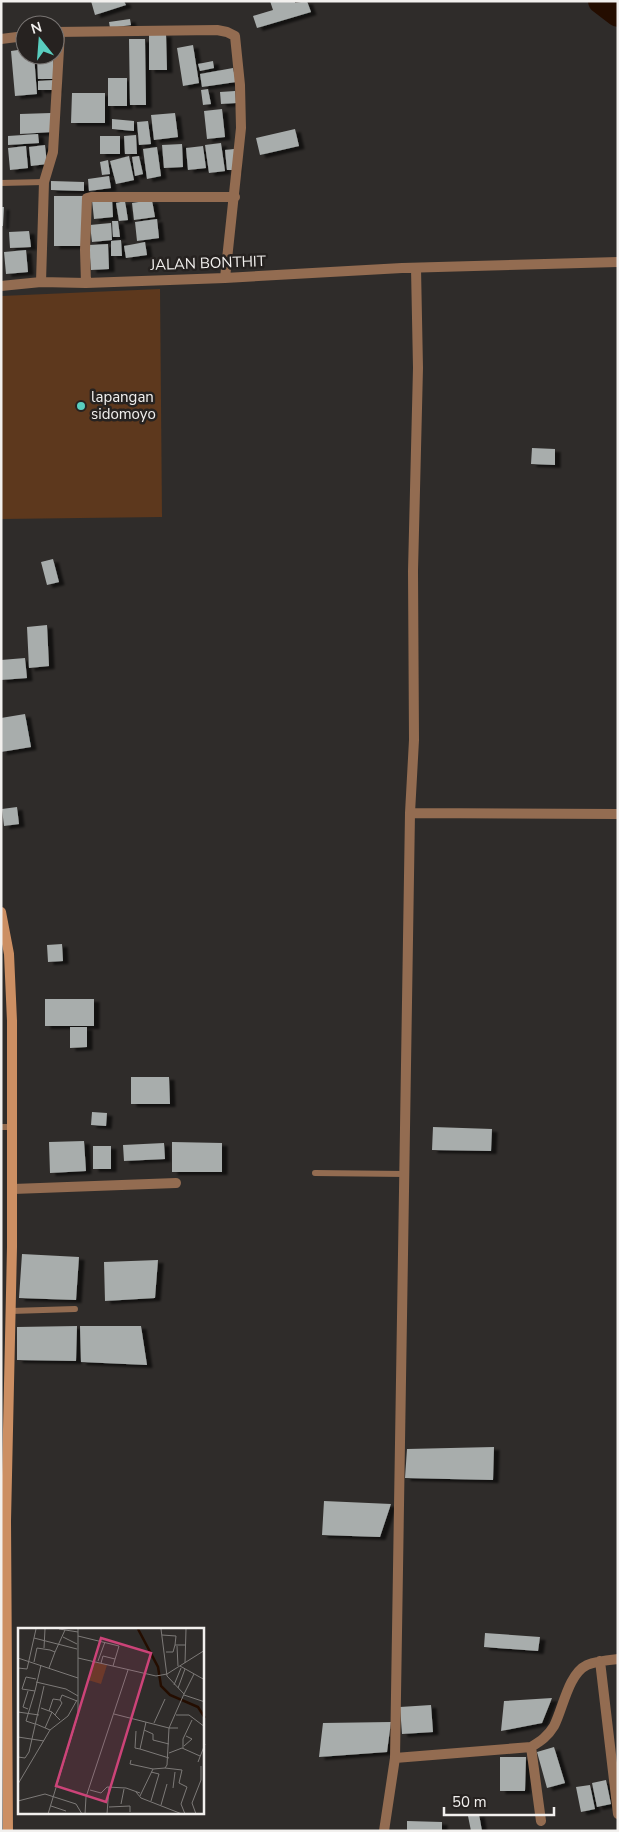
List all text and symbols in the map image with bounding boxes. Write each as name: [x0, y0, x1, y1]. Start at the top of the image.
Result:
north arrow: [15, 15, 65, 65]
text: N: [29, 17, 44, 39]
street label: JALAN BONTHIT: [149, 251, 266, 275]
place label: lapangan sidomoyo: [91, 387, 156, 424]
marker: lapangan sidomoyo: [75, 400, 87, 412]
inset map: [18, 1628, 204, 1814]
scale bar: [444, 1784, 554, 1816]
text: 50 m: [452, 1792, 487, 1812]

